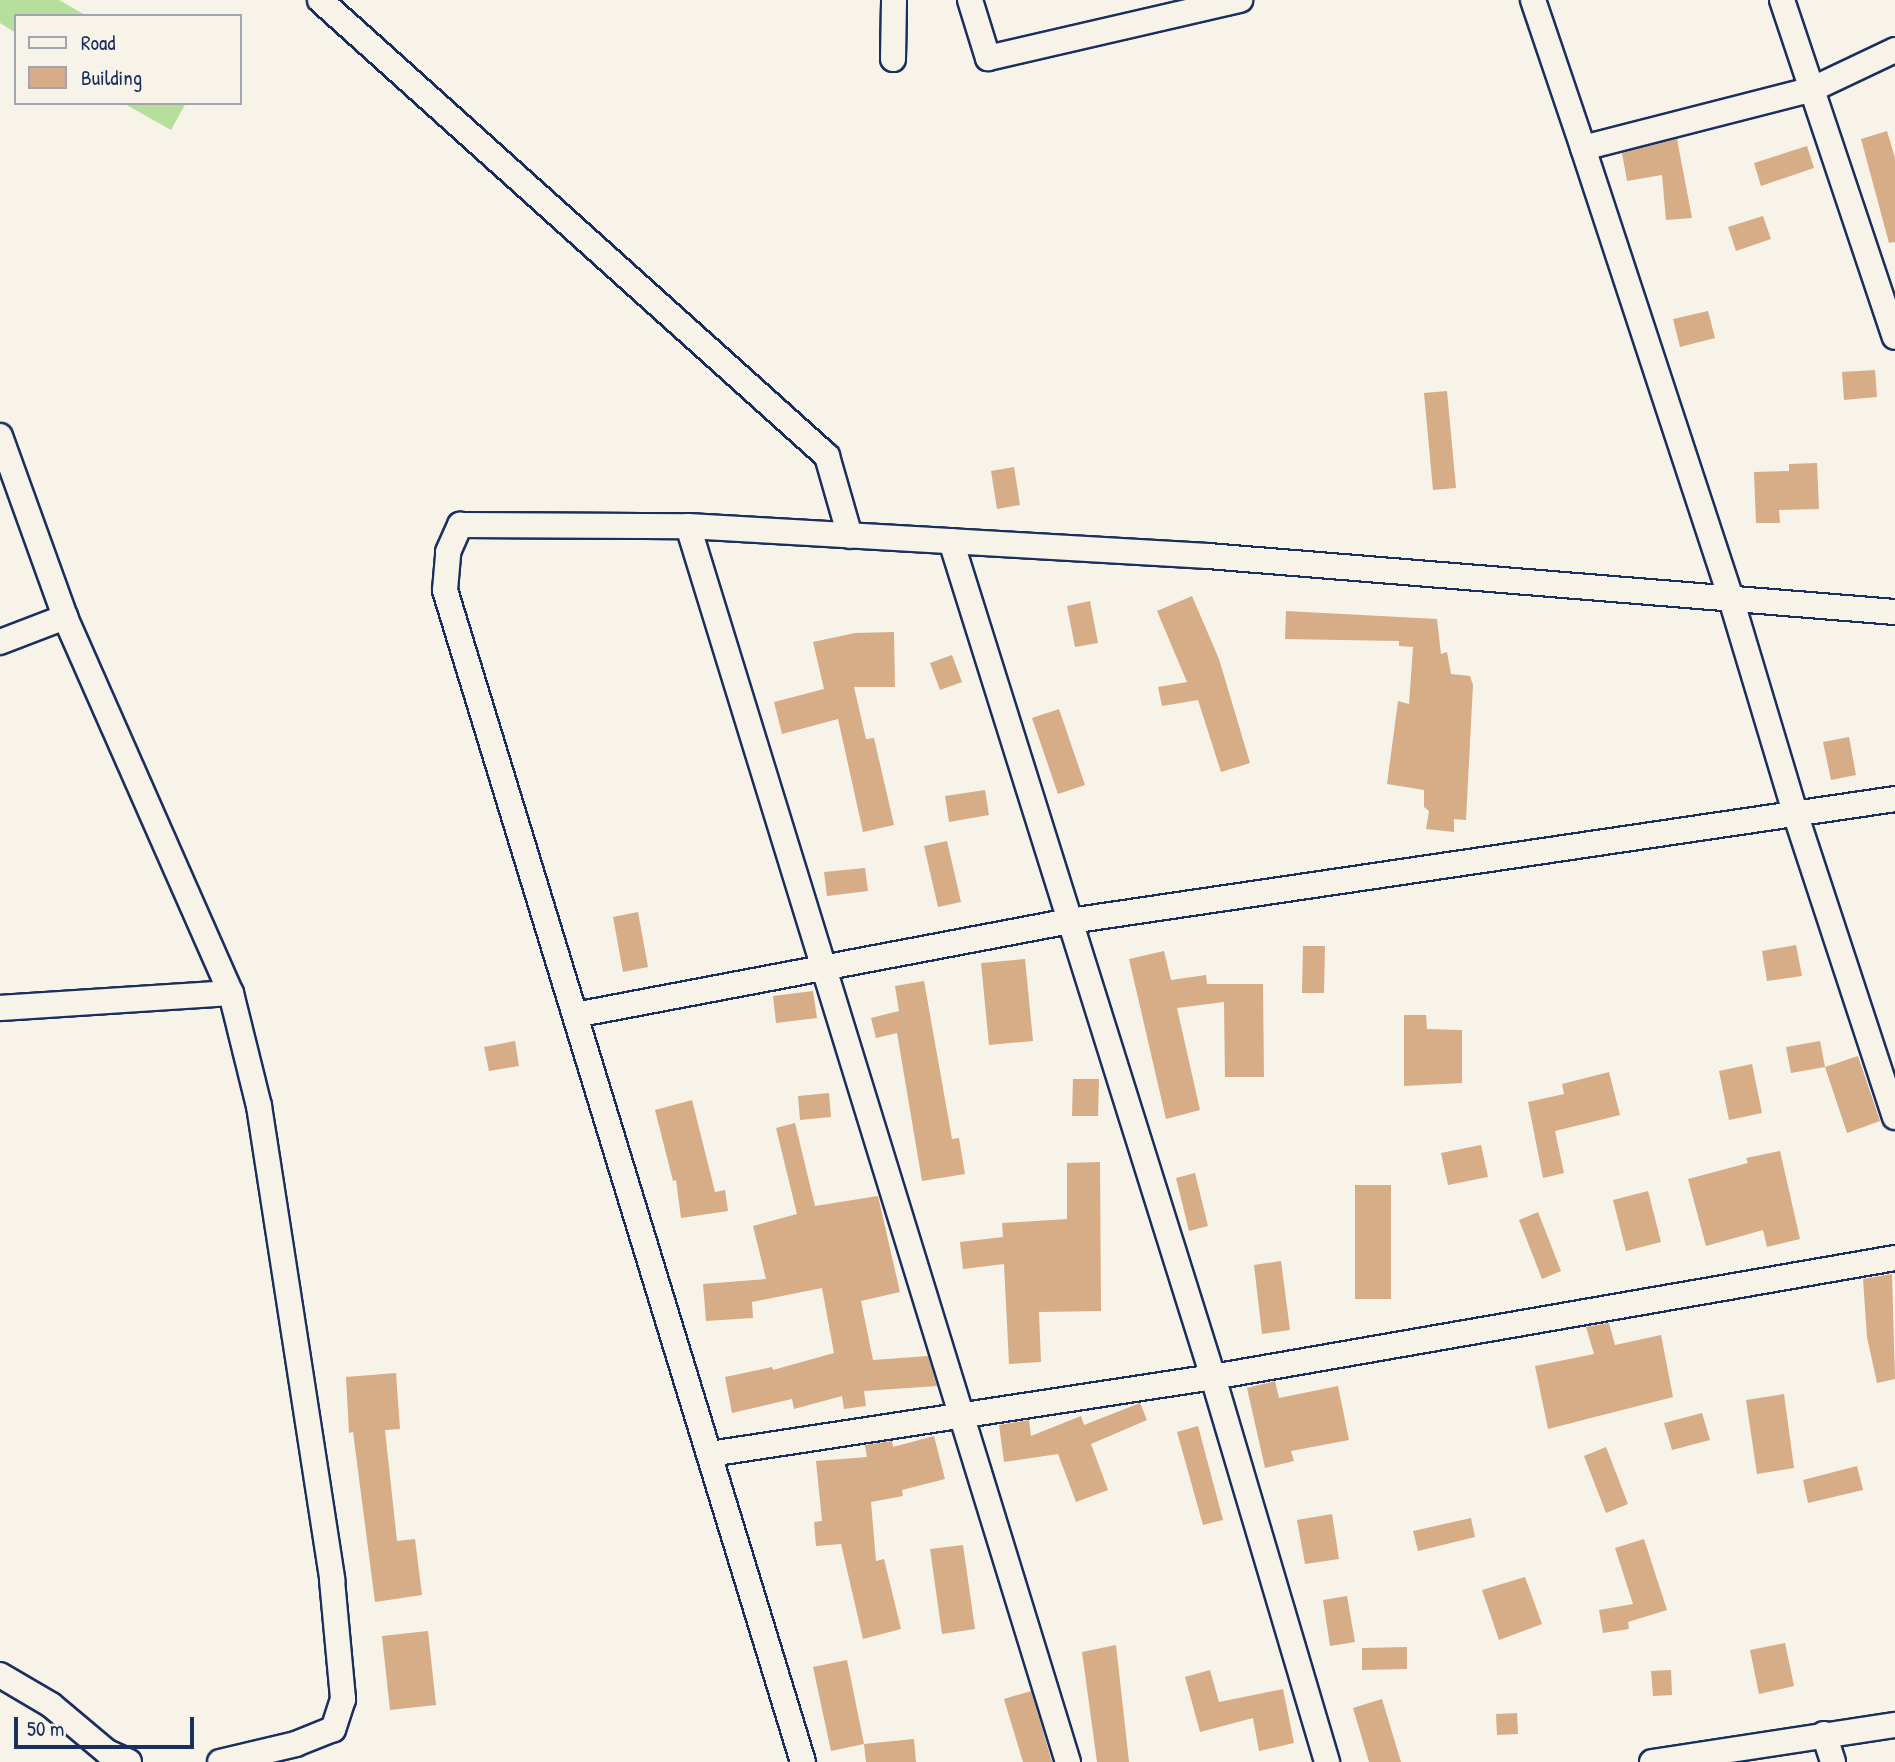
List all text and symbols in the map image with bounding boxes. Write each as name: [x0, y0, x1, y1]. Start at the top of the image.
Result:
legend: [14, 14, 242, 105]
text: Road: [81, 28, 115, 57]
text: Building: [81, 63, 142, 92]
scale bar: [18, 1702, 198, 1746]
text: 50 m: [27, 1714, 64, 1743]

